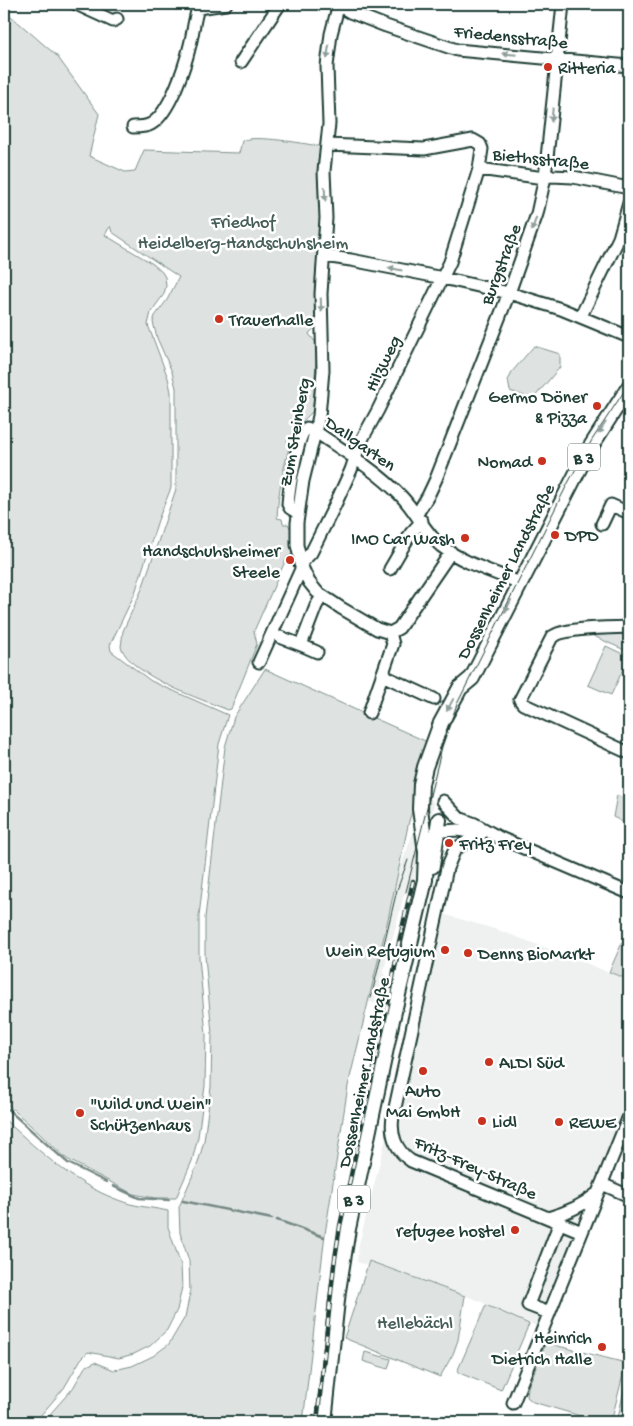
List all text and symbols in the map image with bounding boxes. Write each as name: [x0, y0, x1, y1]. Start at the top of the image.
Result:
street label: Friedensstraße: [452, 22, 569, 55]
one-way arrow: [324, 44, 332, 60]
one-way arrow: [501, 50, 517, 58]
place label: Ritteria: [558, 59, 617, 80]
marker: Ritteria: [542, 61, 554, 73]
one-way arrow: [548, 107, 556, 123]
street label: Biethsstraße: [491, 145, 591, 176]
one-way arrow: [321, 186, 329, 202]
park label: Friedhof Heidelberg-Handschuhsheim: [138, 213, 348, 255]
one-way arrow: [530, 217, 538, 232]
street label: Burgstraße: [477, 221, 528, 309]
one-way arrow: [386, 264, 402, 272]
one-way arrow: [318, 297, 326, 313]
place label: Trauerhalle: [228, 311, 314, 332]
marker: Trauerhalle: [213, 313, 225, 325]
street label: Hilzweg: [362, 333, 407, 395]
street label: Zum Steinberg: [277, 376, 316, 488]
place label: Germo Döner & Pizza: [488, 388, 589, 430]
marker: Germo Döner & Pizza: [591, 400, 603, 412]
street label: Dallgarten: [319, 413, 399, 477]
one-way arrow: [598, 421, 607, 435]
road number: B 3: [568, 444, 600, 471]
place label: Nomad: [478, 453, 533, 474]
marker: Nomad: [536, 455, 548, 467]
street label: Dossenheimer Landstraße: [453, 480, 561, 664]
place label: DPD: [564, 527, 599, 548]
marker: DPD: [549, 529, 561, 541]
place label: IMO Car Wash: [351, 530, 455, 551]
marker: IMO Car Wash: [459, 532, 471, 544]
place label: Handschuhsheimer Steele: [142, 542, 282, 584]
marker: Handschuhsheimer Steele: [284, 554, 296, 566]
one-way arrow: [504, 599, 512, 613]
one-way arrow: [446, 698, 454, 713]
place label: Fritz Frey: [458, 835, 532, 856]
marker: Fritz Frey: [443, 837, 455, 849]
place label: Wein Refugium: [326, 942, 435, 963]
marker: Wein Refugium: [439, 944, 451, 956]
place label: Denns BioMarkt: [477, 945, 595, 966]
marker: Denns BioMarkt: [462, 947, 474, 959]
street label: Dossenheimer Landstraße: [335, 975, 396, 1171]
place label: ALDI Süd: [499, 1054, 565, 1075]
marker: ALDI Süd: [483, 1056, 495, 1068]
marker: Auto Mai GmbH: [417, 1065, 429, 1077]
place label: Auto Mai GmbH: [386, 1082, 461, 1124]
place label: "Wild und Wein" Schützenhaus: [90, 1095, 212, 1137]
marker: "Wild und Wein" Schützenhaus: [74, 1107, 86, 1119]
place label: Lidl: [492, 1113, 517, 1134]
place label: REWE: [569, 1114, 617, 1135]
marker: Lidl: [476, 1115, 488, 1127]
marker: REWE: [553, 1116, 565, 1128]
street label: Fritz-Frey-Straße: [409, 1132, 540, 1206]
road number: B 3: [338, 1186, 370, 1212]
place label: refugee hostel: [396, 1222, 505, 1243]
marker: refugee hostel: [509, 1224, 521, 1236]
park label: Hellebächl: [377, 1314, 453, 1335]
place label: Heinrich Dietrich Halle: [491, 1329, 593, 1371]
marker: Heinrich Dietrich Halle: [596, 1341, 608, 1353]

